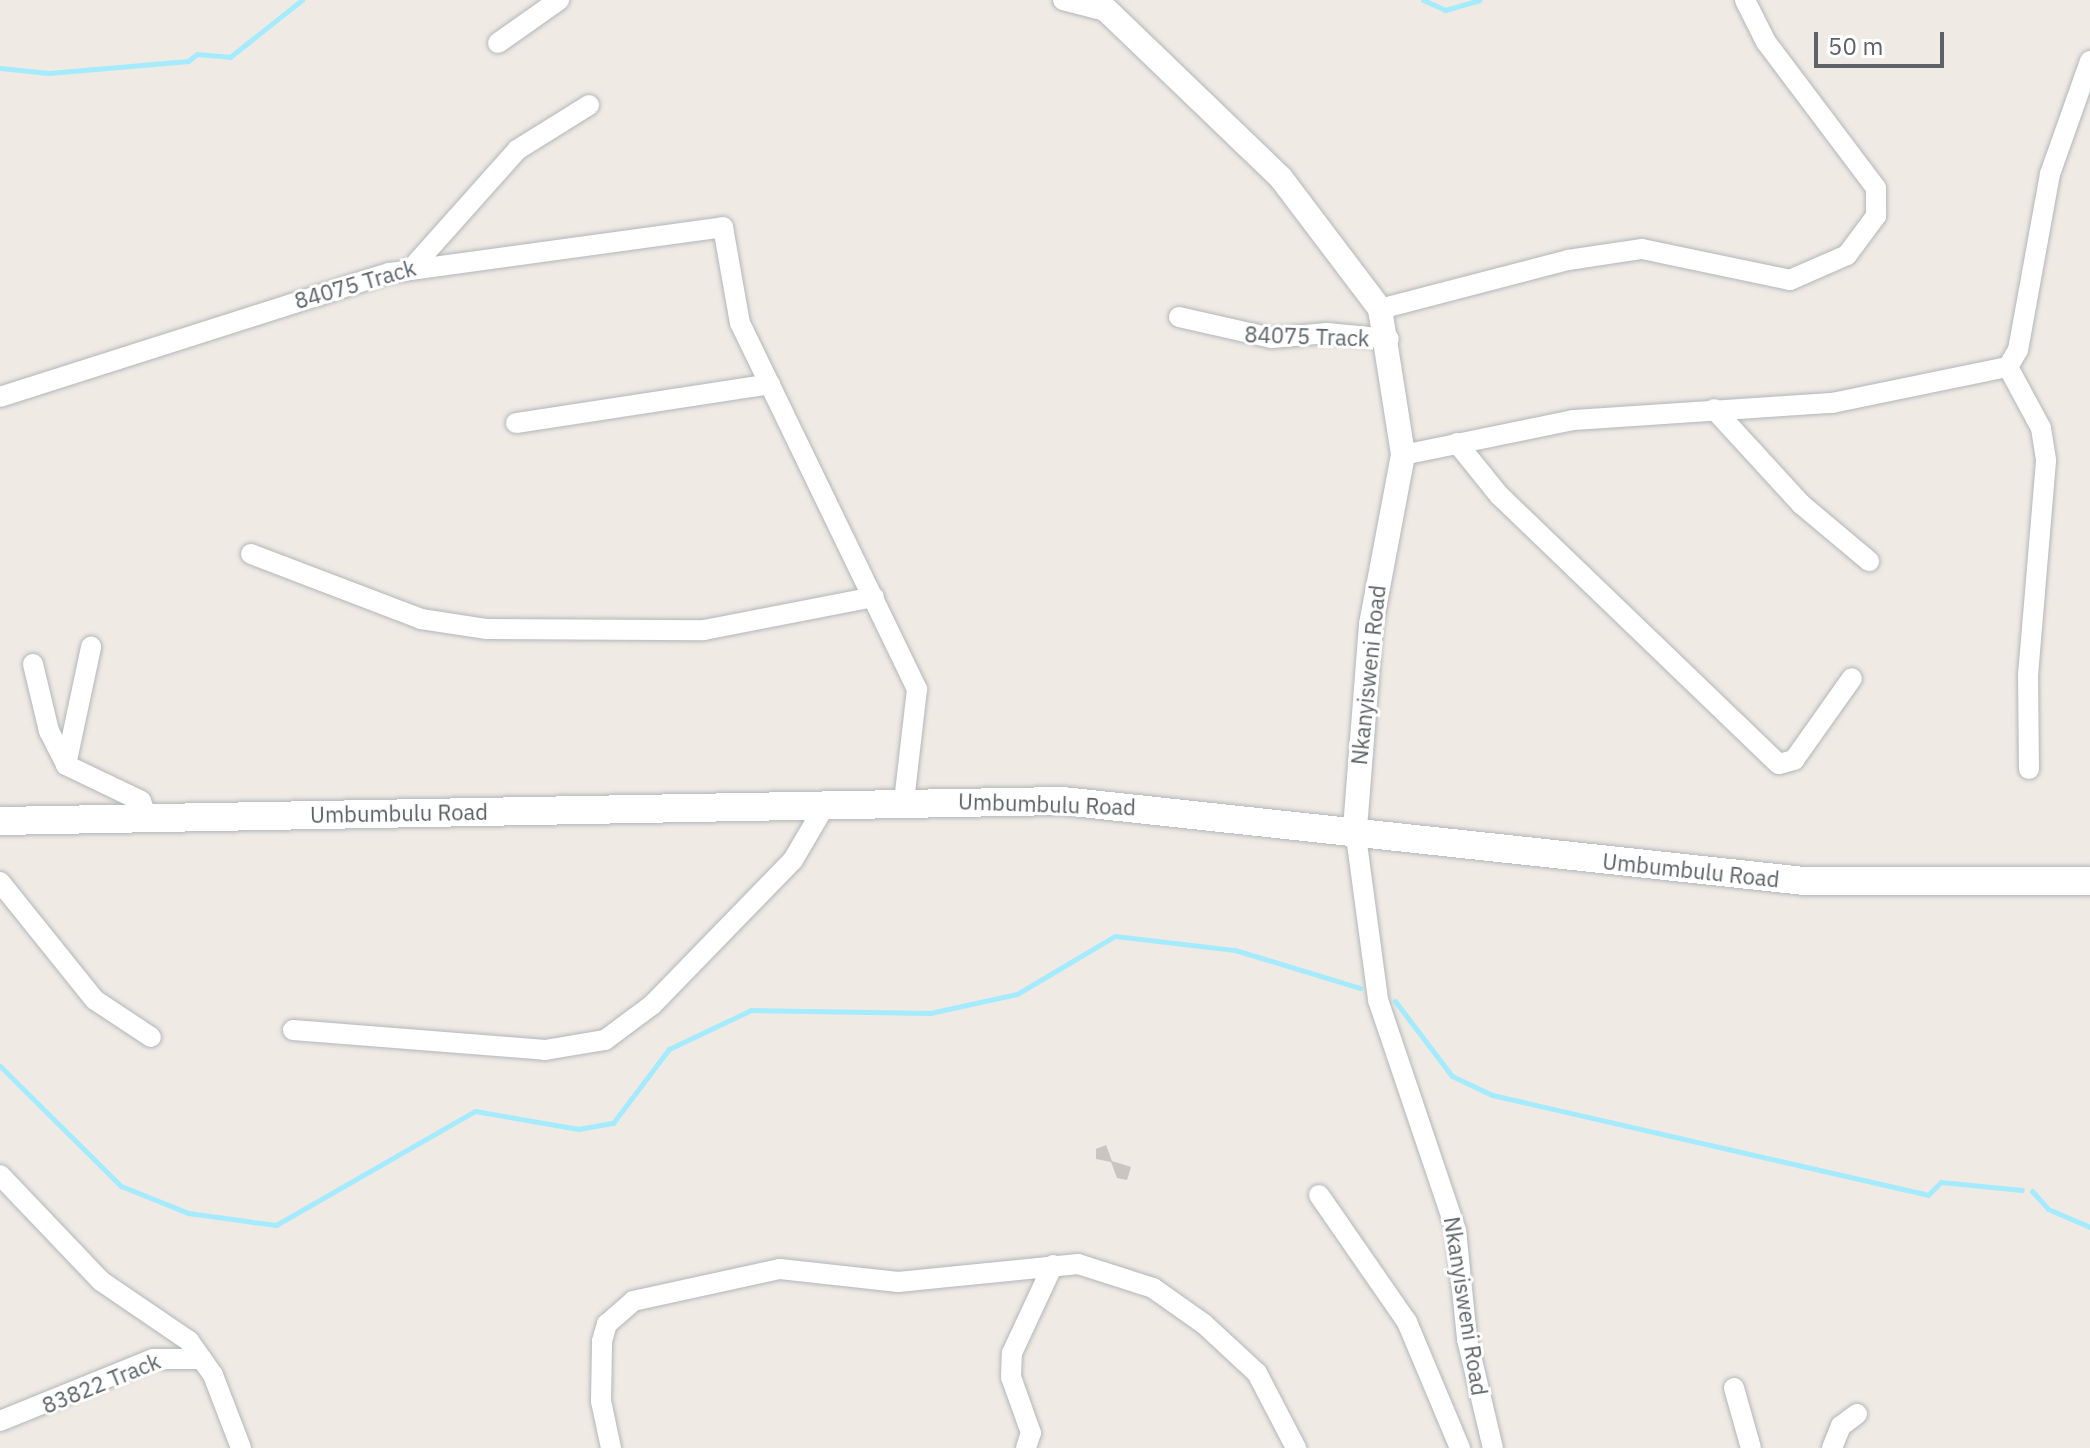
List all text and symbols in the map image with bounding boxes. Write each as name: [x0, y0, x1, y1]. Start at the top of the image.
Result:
scale bar: [1818, 16, 1948, 66]
text: 50 m: [1828, 30, 1883, 62]
street label: 84075 Track: [291, 254, 419, 314]
street label: 84075 Track: [1244, 321, 1370, 351]
street label: Nkanyisweni Road: [1345, 584, 1391, 766]
street label: Umbumbulu Road: [958, 788, 1136, 820]
street label: Umbumbulu Road: [310, 798, 488, 828]
street label: Umbumbulu Road: [1601, 848, 1781, 892]
street label: Nkanyisweni Road: [1439, 1215, 1493, 1397]
street label: 83822 Track: [38, 1347, 164, 1419]

